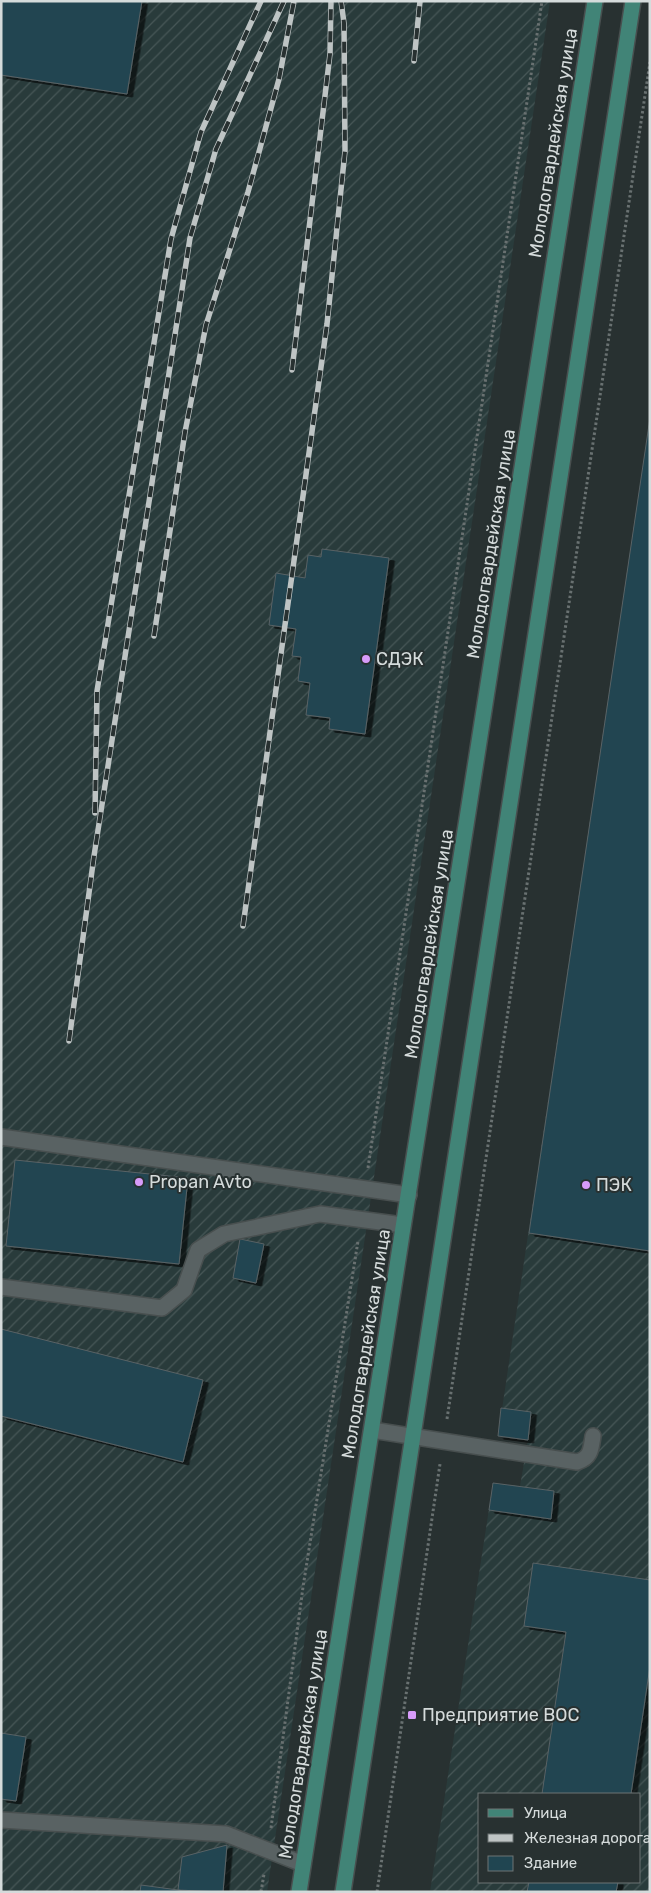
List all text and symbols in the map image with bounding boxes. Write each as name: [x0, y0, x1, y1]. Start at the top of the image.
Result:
street label: Молодогвардейская улица: [524, 27, 582, 259]
street label: Молодогвардейская улица: [462, 428, 520, 660]
place label: СДЭК: [376, 648, 424, 670]
marker: СДЭК: [360, 653, 372, 665]
street label: Молодогвардейская улица: [400, 828, 458, 1060]
place label: Propan Avto: [149, 1171, 252, 1193]
place label: ПЭК: [596, 1174, 632, 1196]
marker: Propan Avto: [133, 1176, 145, 1188]
marker: ПЭК: [580, 1179, 592, 1191]
street label: Молодогвардейская улица: [337, 1228, 395, 1460]
street label: Молодогвардейская улица: [274, 1628, 332, 1860]
place label: Предприятие ВОС: [422, 1704, 579, 1726]
marker: Предприятие ВОС: [406, 1709, 418, 1721]
legend: [478, 1793, 641, 1883]
text: Улица: [524, 1804, 567, 1822]
text: Железная дорога: [524, 1829, 651, 1847]
text: Здание: [524, 1854, 577, 1872]

